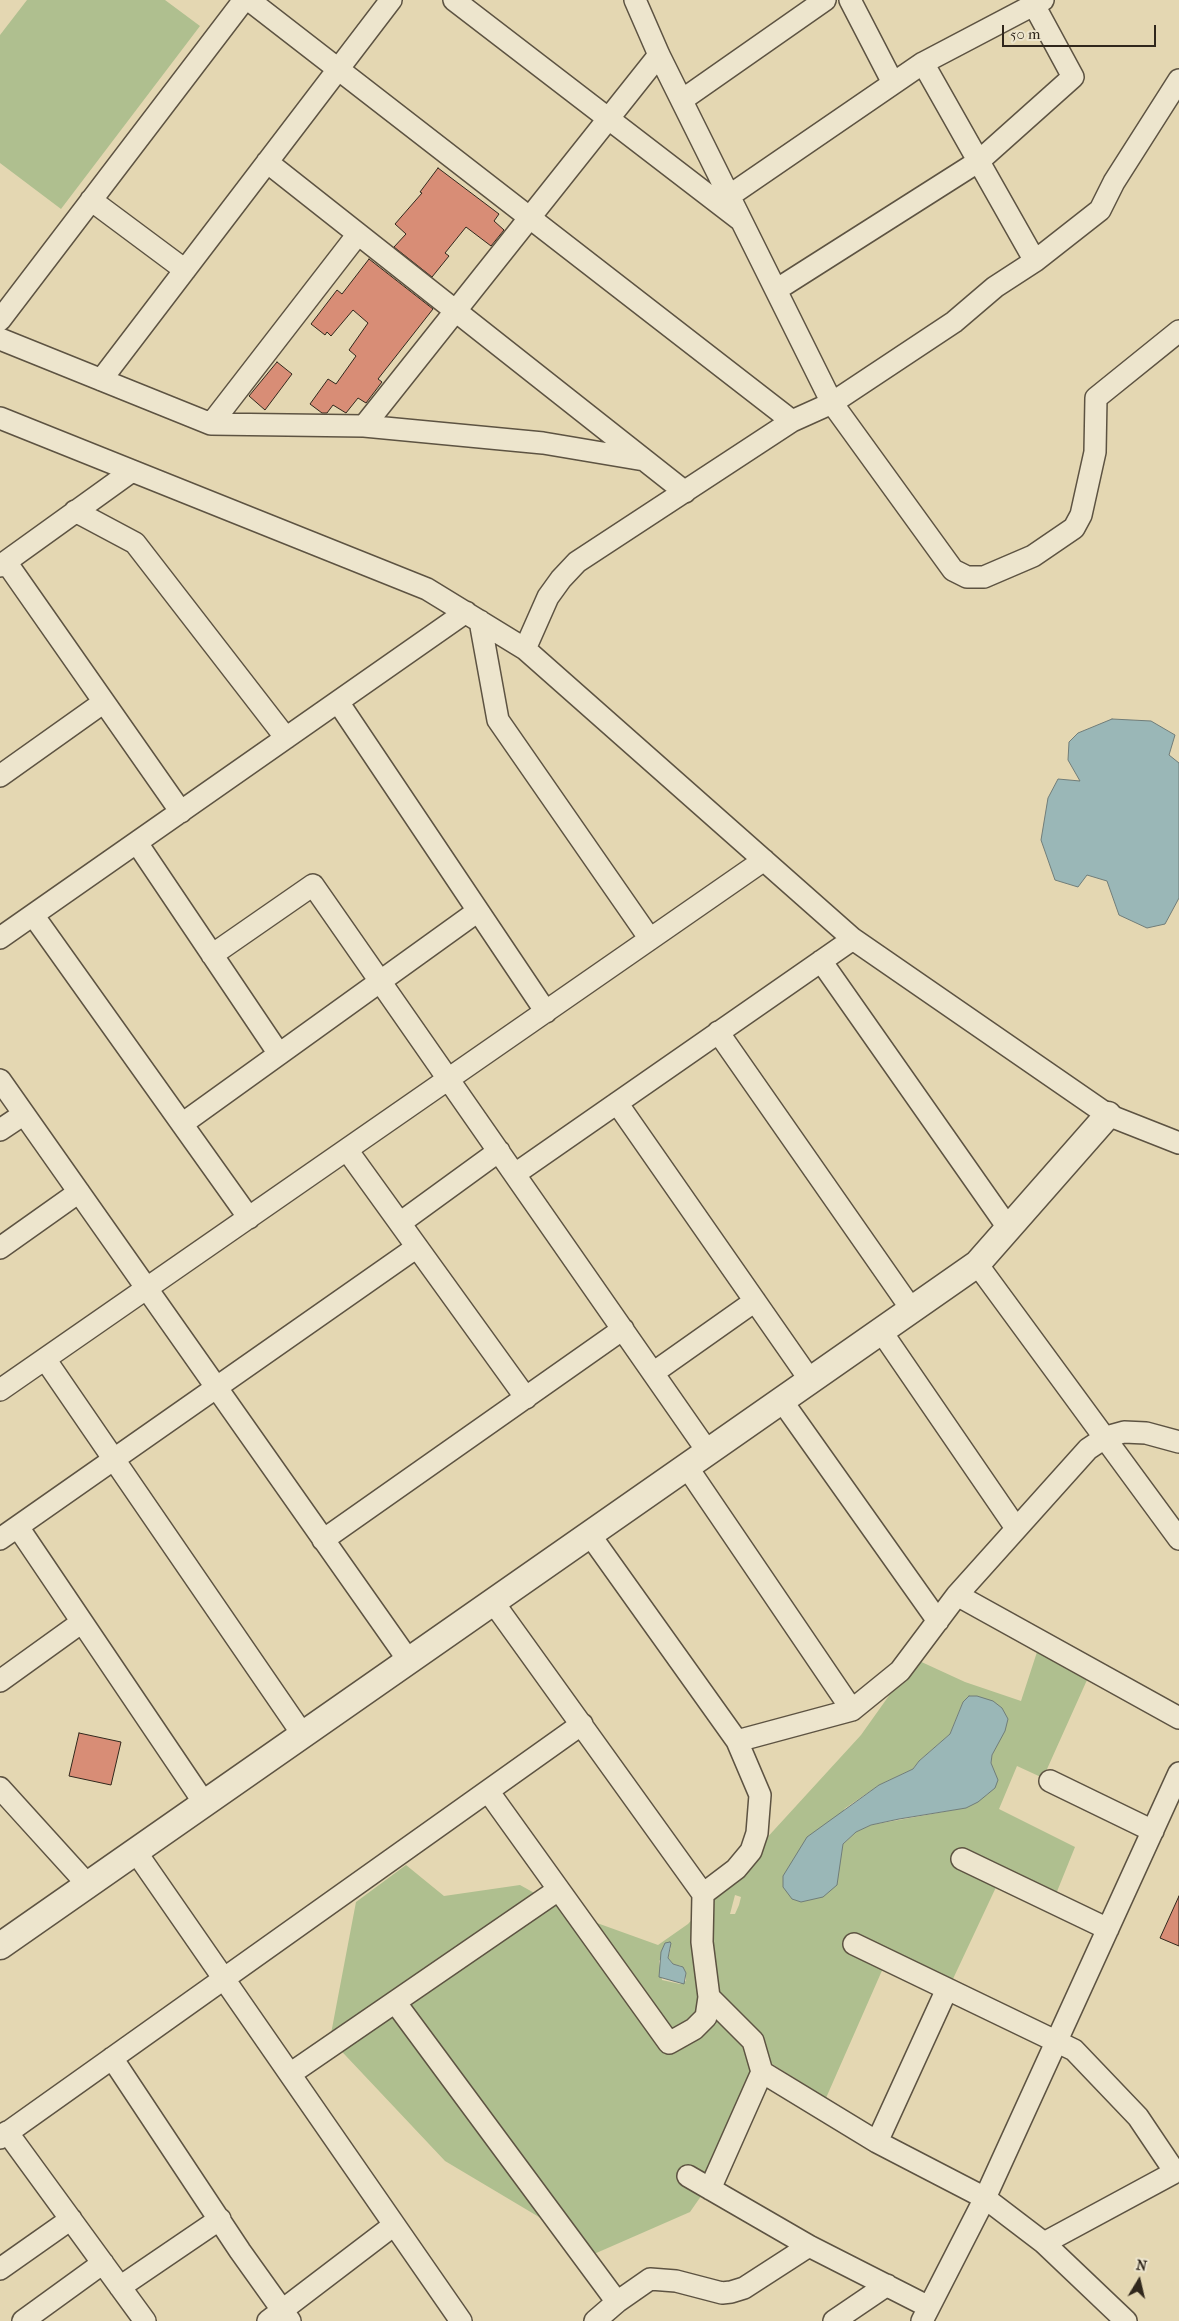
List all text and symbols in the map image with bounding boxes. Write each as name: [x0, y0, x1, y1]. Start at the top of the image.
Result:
scale bar: [1004, 15, 1158, 47]
text: 50 m: [1010, 25, 1040, 43]
north arrow: [1114, 2256, 1164, 2306]
text: N: [1135, 2256, 1148, 2275]

